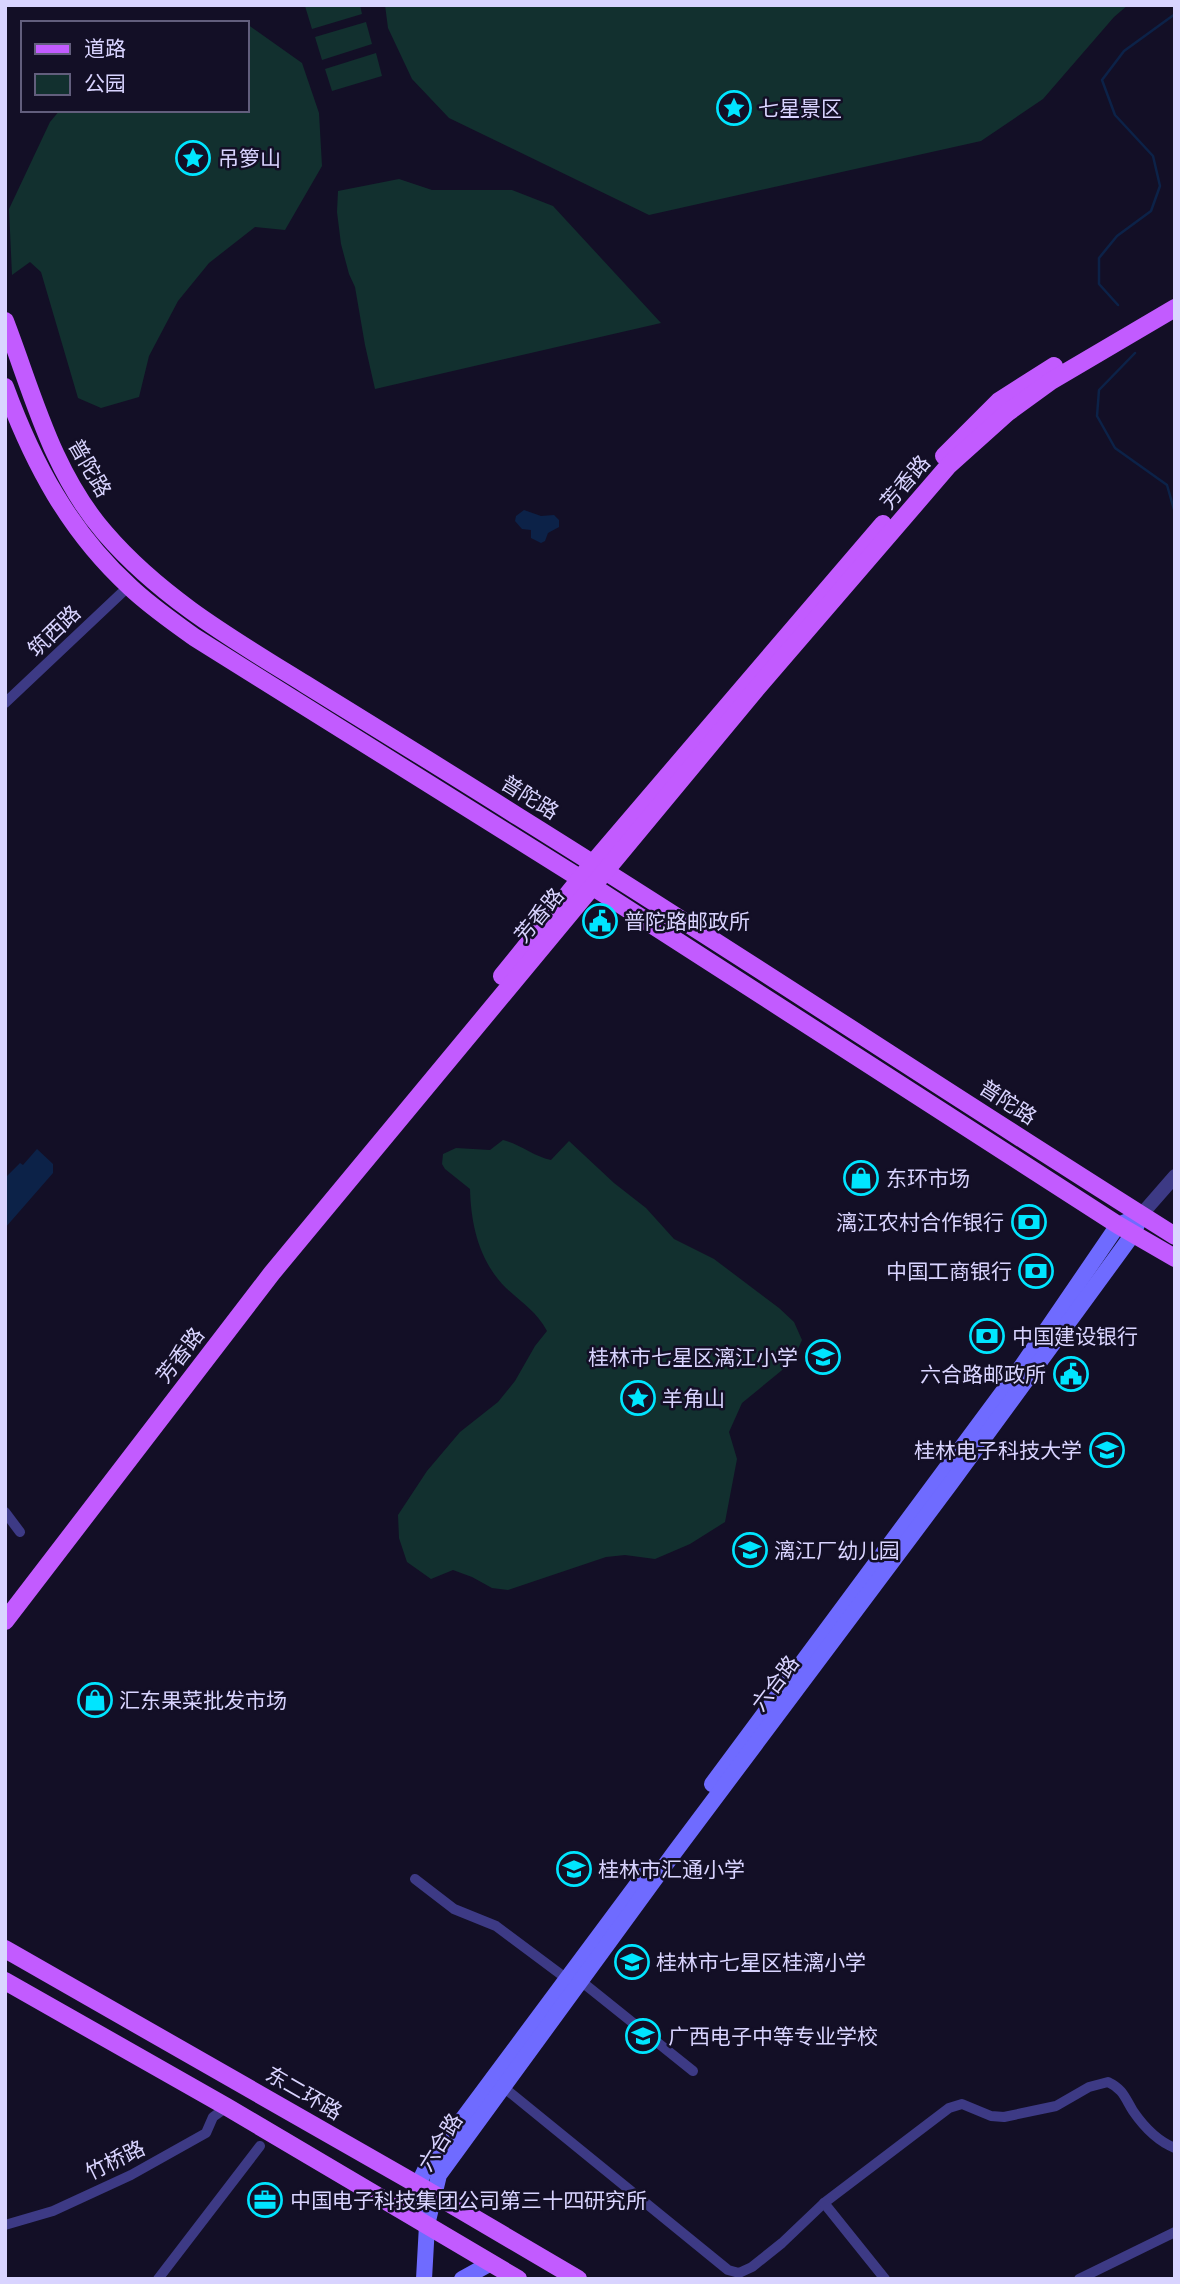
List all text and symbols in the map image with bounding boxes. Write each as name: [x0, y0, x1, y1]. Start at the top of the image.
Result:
legend: [21, 21, 248, 112]
text: 道路: [84, 36, 126, 61]
text: 公园: [84, 71, 126, 96]
place icon: 七星景区: [715, 89, 753, 127]
place label: 七星景区: [758, 96, 842, 121]
place icon: 吊箩山: [174, 139, 212, 177]
place label: 吊箩山: [218, 146, 281, 171]
street label: 普陀路: [63, 434, 117, 502]
street label: 芳香路: [875, 450, 935, 514]
street label: 筑西路: [23, 600, 85, 662]
street label: 普陀路: [497, 770, 563, 824]
street label: 芳香路: [509, 883, 569, 947]
public building icon: 普陀路邮政所: [581, 902, 619, 940]
place label: 普陀路邮政所: [624, 909, 750, 934]
street label: 普陀路: [975, 1074, 1041, 1130]
shop icon: 东环市场: [842, 1159, 880, 1197]
place label: 东环市场: [886, 1166, 970, 1191]
bank icon: 漓江农村合作银行: [1010, 1203, 1048, 1241]
place label: 漓江农村合作银行: [836, 1210, 1004, 1235]
bank icon: 中国工商银行: [1017, 1252, 1055, 1290]
place label: 中国工商银行: [886, 1259, 1012, 1284]
bank icon: 中国建设银行: [968, 1317, 1006, 1355]
street label: 芳香路: [151, 1322, 209, 1388]
place label: 中国建设银行: [1012, 1324, 1138, 1349]
school or university icon: 桂林市七星区漓江小学: [804, 1338, 842, 1376]
place label: 桂林市七星区漓江小学: [588, 1345, 798, 1370]
public building icon: 六合路邮政所: [1052, 1355, 1090, 1393]
place label: 六合路邮政所: [920, 1362, 1046, 1387]
place icon: 羊角山: [619, 1379, 657, 1417]
place label: 羊角山: [662, 1386, 725, 1411]
school or university icon: 桂林电子科技大学: [1088, 1431, 1126, 1469]
place label: 桂林电子科技大学: [914, 1438, 1082, 1463]
school or university icon: 漓江厂幼儿园: [731, 1531, 769, 1569]
place label: 漓江厂幼儿园: [774, 1538, 900, 1563]
street label: 六合路: [746, 1650, 804, 1716]
shop icon: 汇东果菜批发市场: [76, 1681, 114, 1719]
place label: 汇东果菜批发市场: [119, 1688, 287, 1713]
school or university icon: 桂林市汇通小学: [555, 1850, 593, 1888]
place label: 桂林市汇通小学: [598, 1857, 745, 1882]
school or university icon: 桂林市七星区桂漓小学: [613, 1943, 651, 1981]
place label: 桂林市七星区桂漓小学: [656, 1950, 866, 1975]
school or university icon: 广西电子中等专业学校: [624, 2017, 662, 2055]
place label: 广西电子中等专业学校: [668, 2024, 878, 2049]
street label: 东二环路: [261, 2061, 347, 2125]
street label: 六合路: [413, 2109, 467, 2175]
street label: 竹桥路: [81, 2135, 149, 2185]
office icon: 中国电子科技集团公司第三十四研究所: [246, 2181, 284, 2219]
place label: 中国电子科技集团公司第三十四研究所: [290, 2188, 647, 2213]

